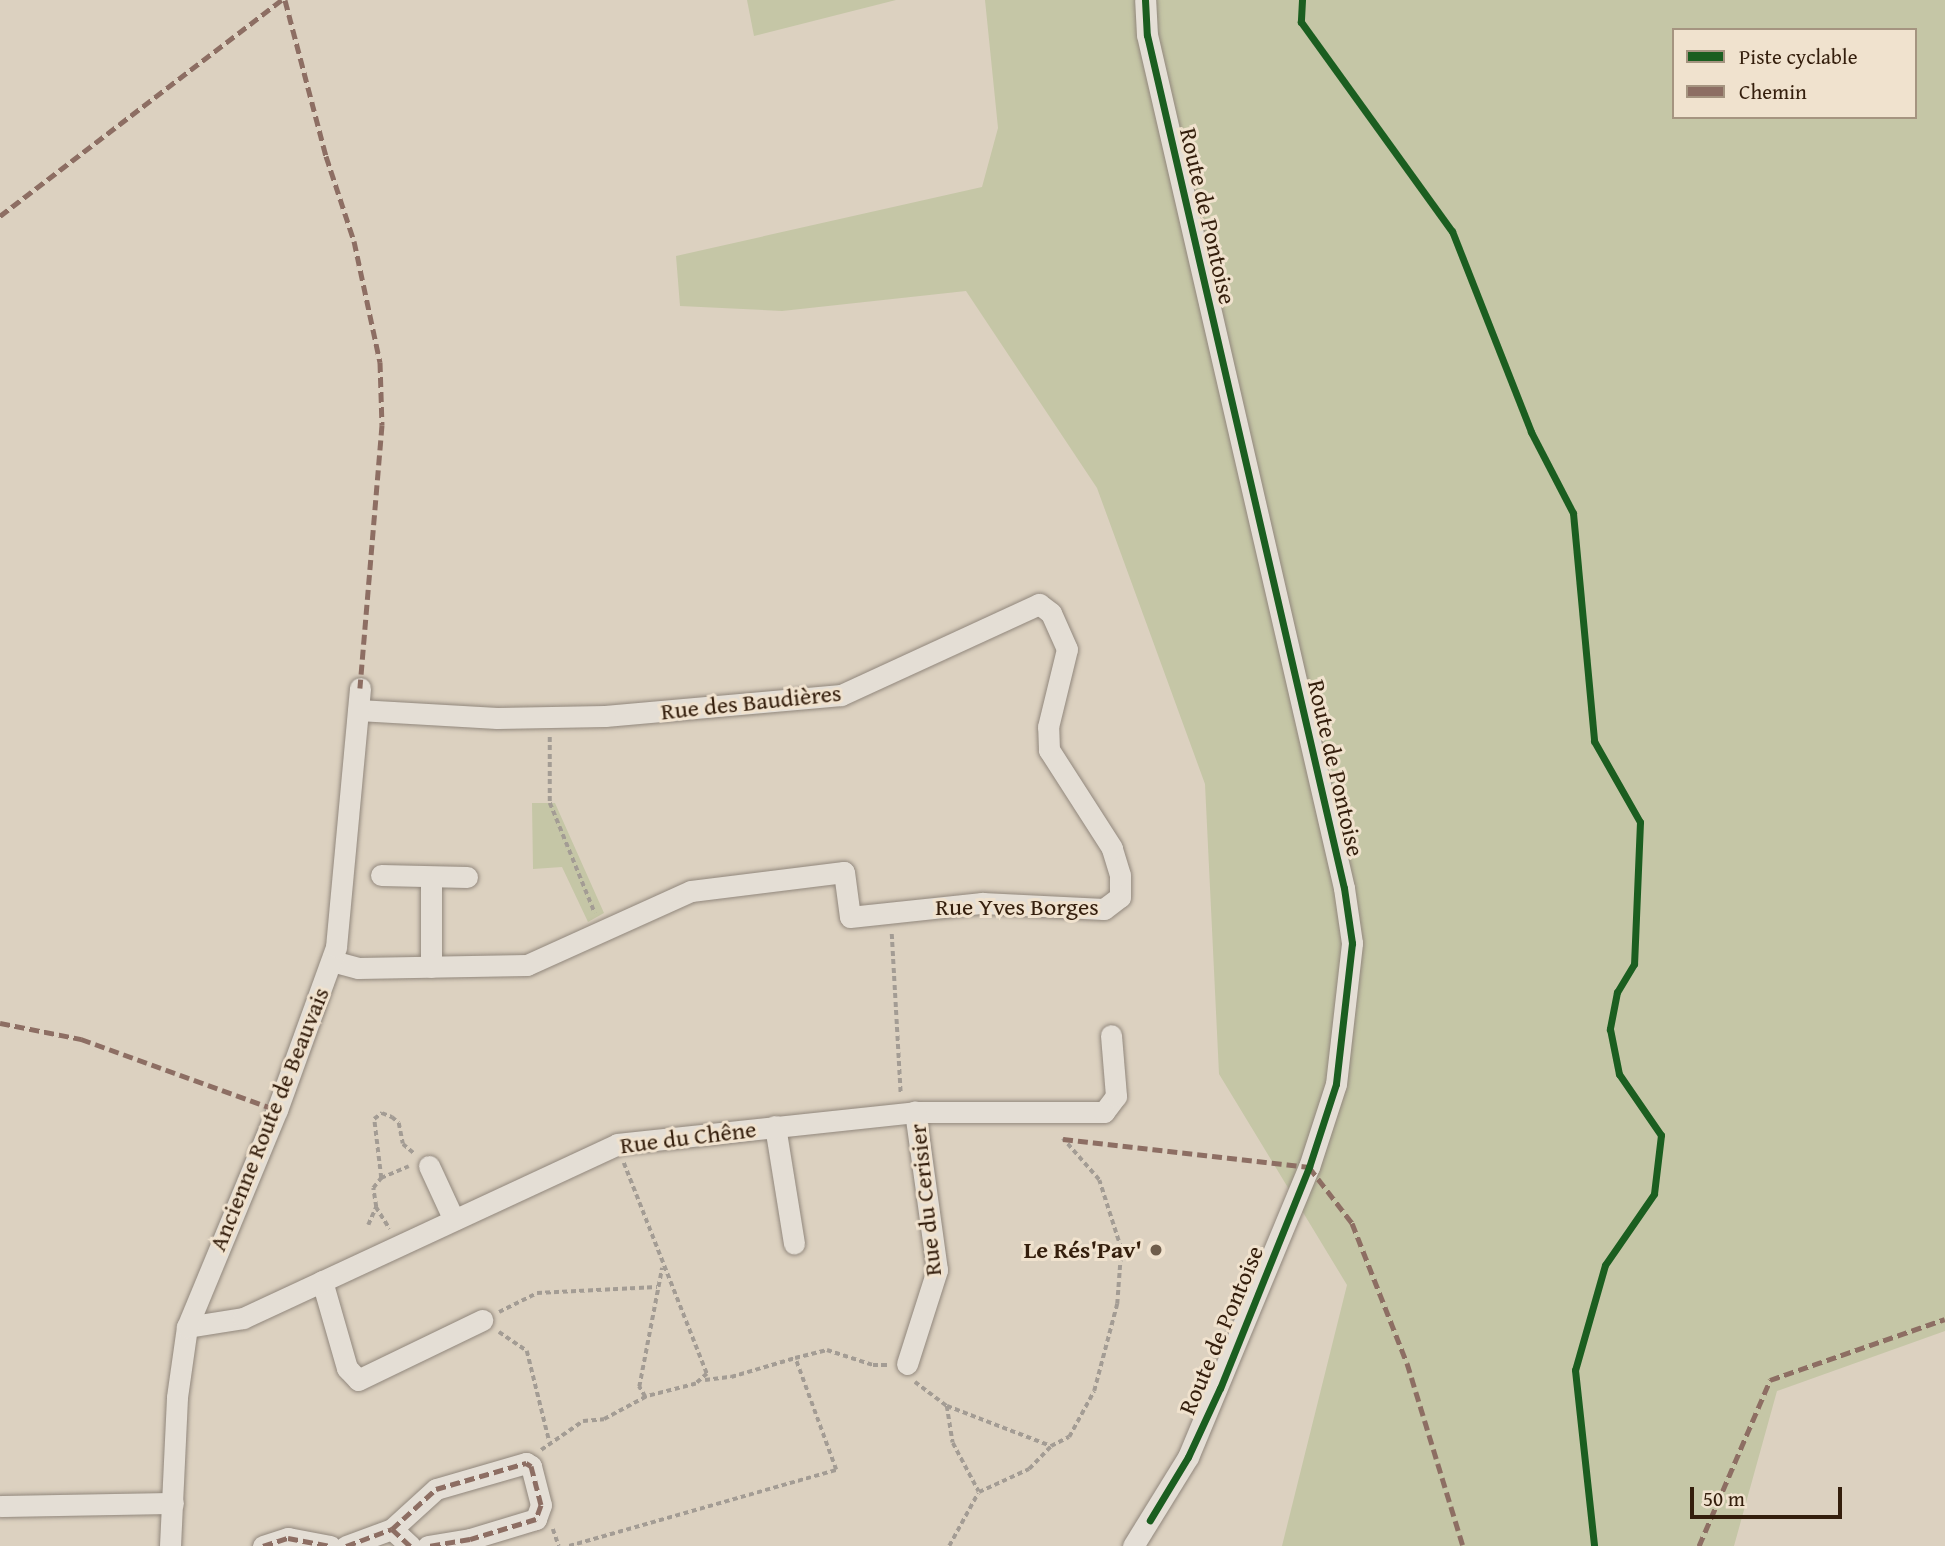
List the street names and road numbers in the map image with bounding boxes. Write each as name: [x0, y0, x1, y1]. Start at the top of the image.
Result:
street label: Route de Pontoise: [1174, 125, 1242, 307]
street label: Route de Pontoise: [1302, 677, 1370, 859]
street label: Rue des Baudières: [659, 678, 843, 726]
street label: Rue Yves Borges: [935, 893, 1099, 921]
street label: Ancienne Route de Beauvais: [203, 983, 335, 1255]
street label: Rue du Chêne: [618, 1114, 758, 1160]
street label: Rue du Cerisier: [903, 1123, 947, 1277]
street label: Route de Pontoise: [1173, 1241, 1269, 1419]

